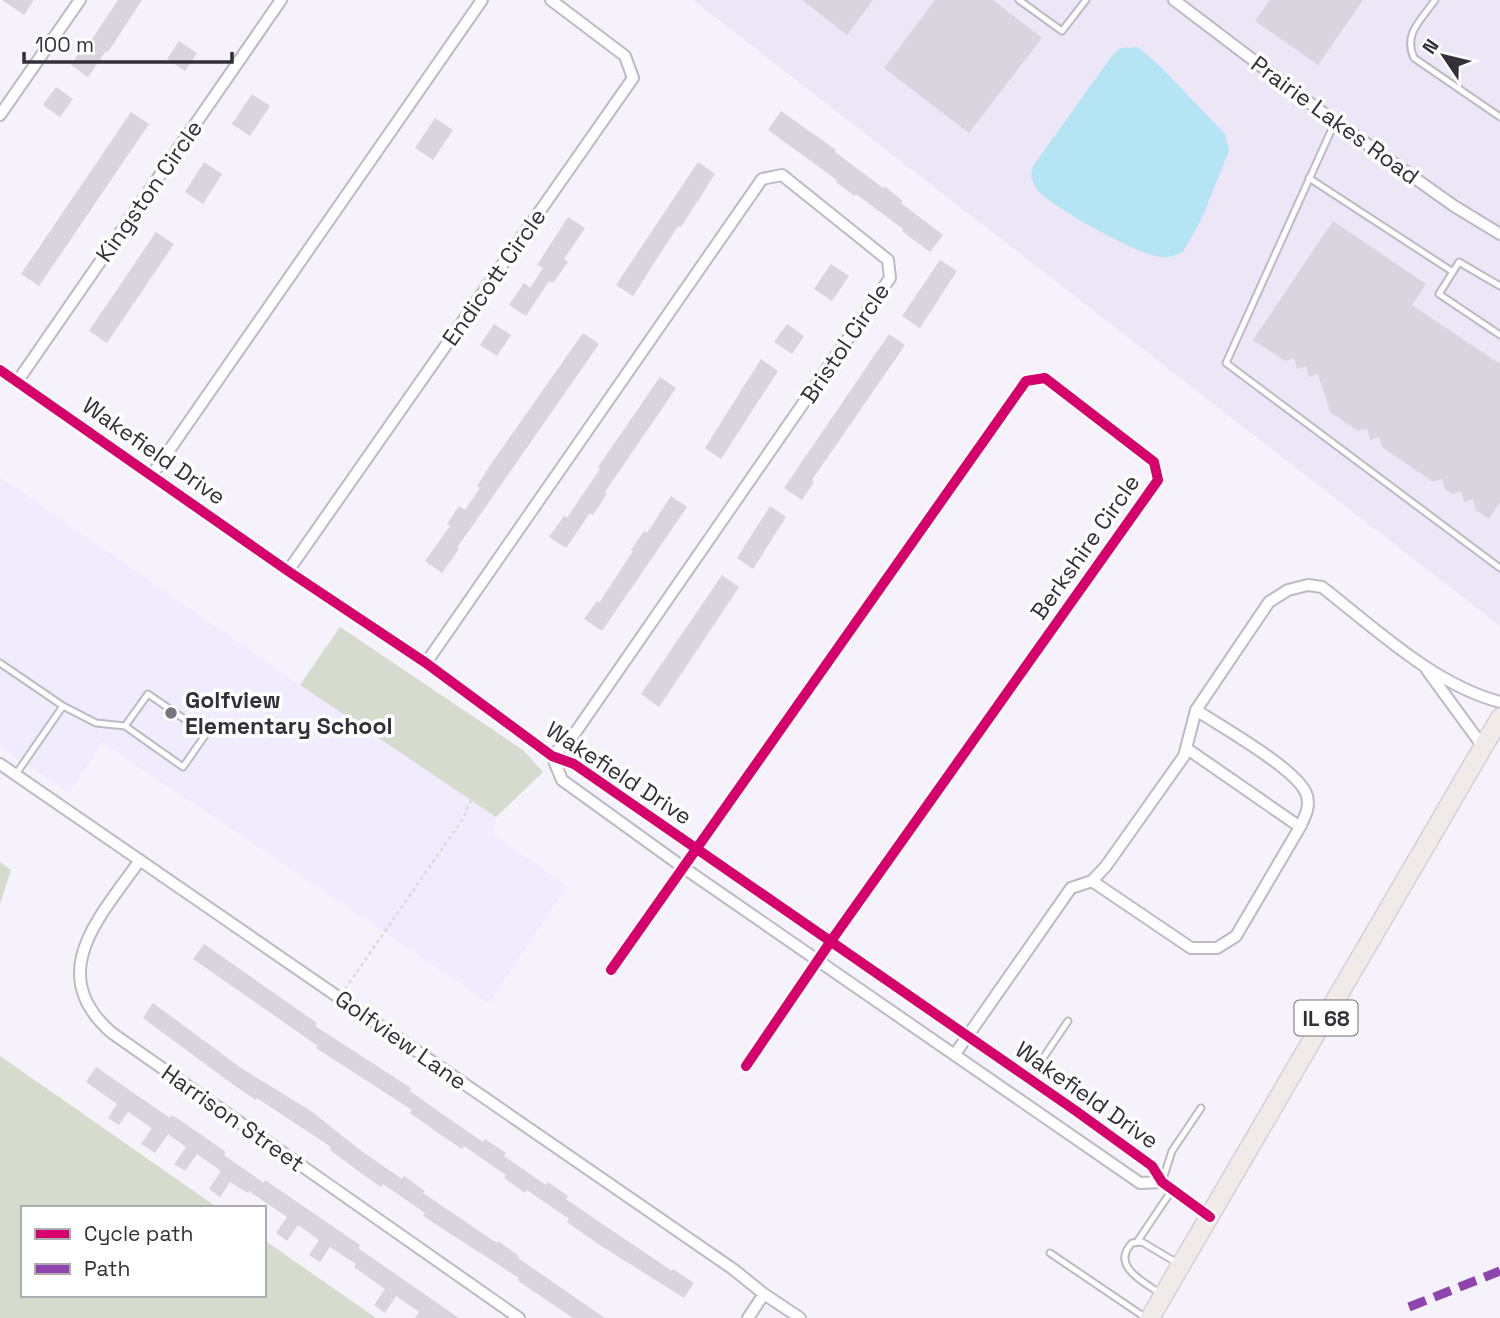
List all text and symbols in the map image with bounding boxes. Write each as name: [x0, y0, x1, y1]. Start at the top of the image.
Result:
scale bar: [24, 21, 233, 65]
north arrow: [1409, 21, 1479, 91]
text: 100 m: [35, 31, 94, 58]
text: N: [1417, 34, 1444, 59]
street label: Prairie Lakes Road: [1245, 49, 1425, 191]
street label: Kingston Circle: [89, 114, 209, 268]
street label: Endicott Circle: [436, 202, 552, 352]
street label: Bristol Circle: [794, 277, 896, 409]
street label: Wakefield Drive: [76, 390, 232, 512]
street label: Berkshire Circle: [1024, 468, 1146, 626]
place label: Golfview Elementary School: [185, 685, 393, 741]
marker: Golfview Elementary School: [163, 705, 179, 721]
street label: Wakefield Drive: [540, 715, 698, 831]
street label: Golfview Lane: [329, 983, 473, 1097]
road number: IL 68: [1294, 1000, 1358, 1036]
street label: Wakefield Drive: [1009, 1034, 1165, 1156]
street label: Harrison Street: [156, 1058, 310, 1178]
legend: [21, 1206, 266, 1297]
text: Cycle path: [84, 1220, 193, 1247]
text: Path: [84, 1255, 130, 1282]

